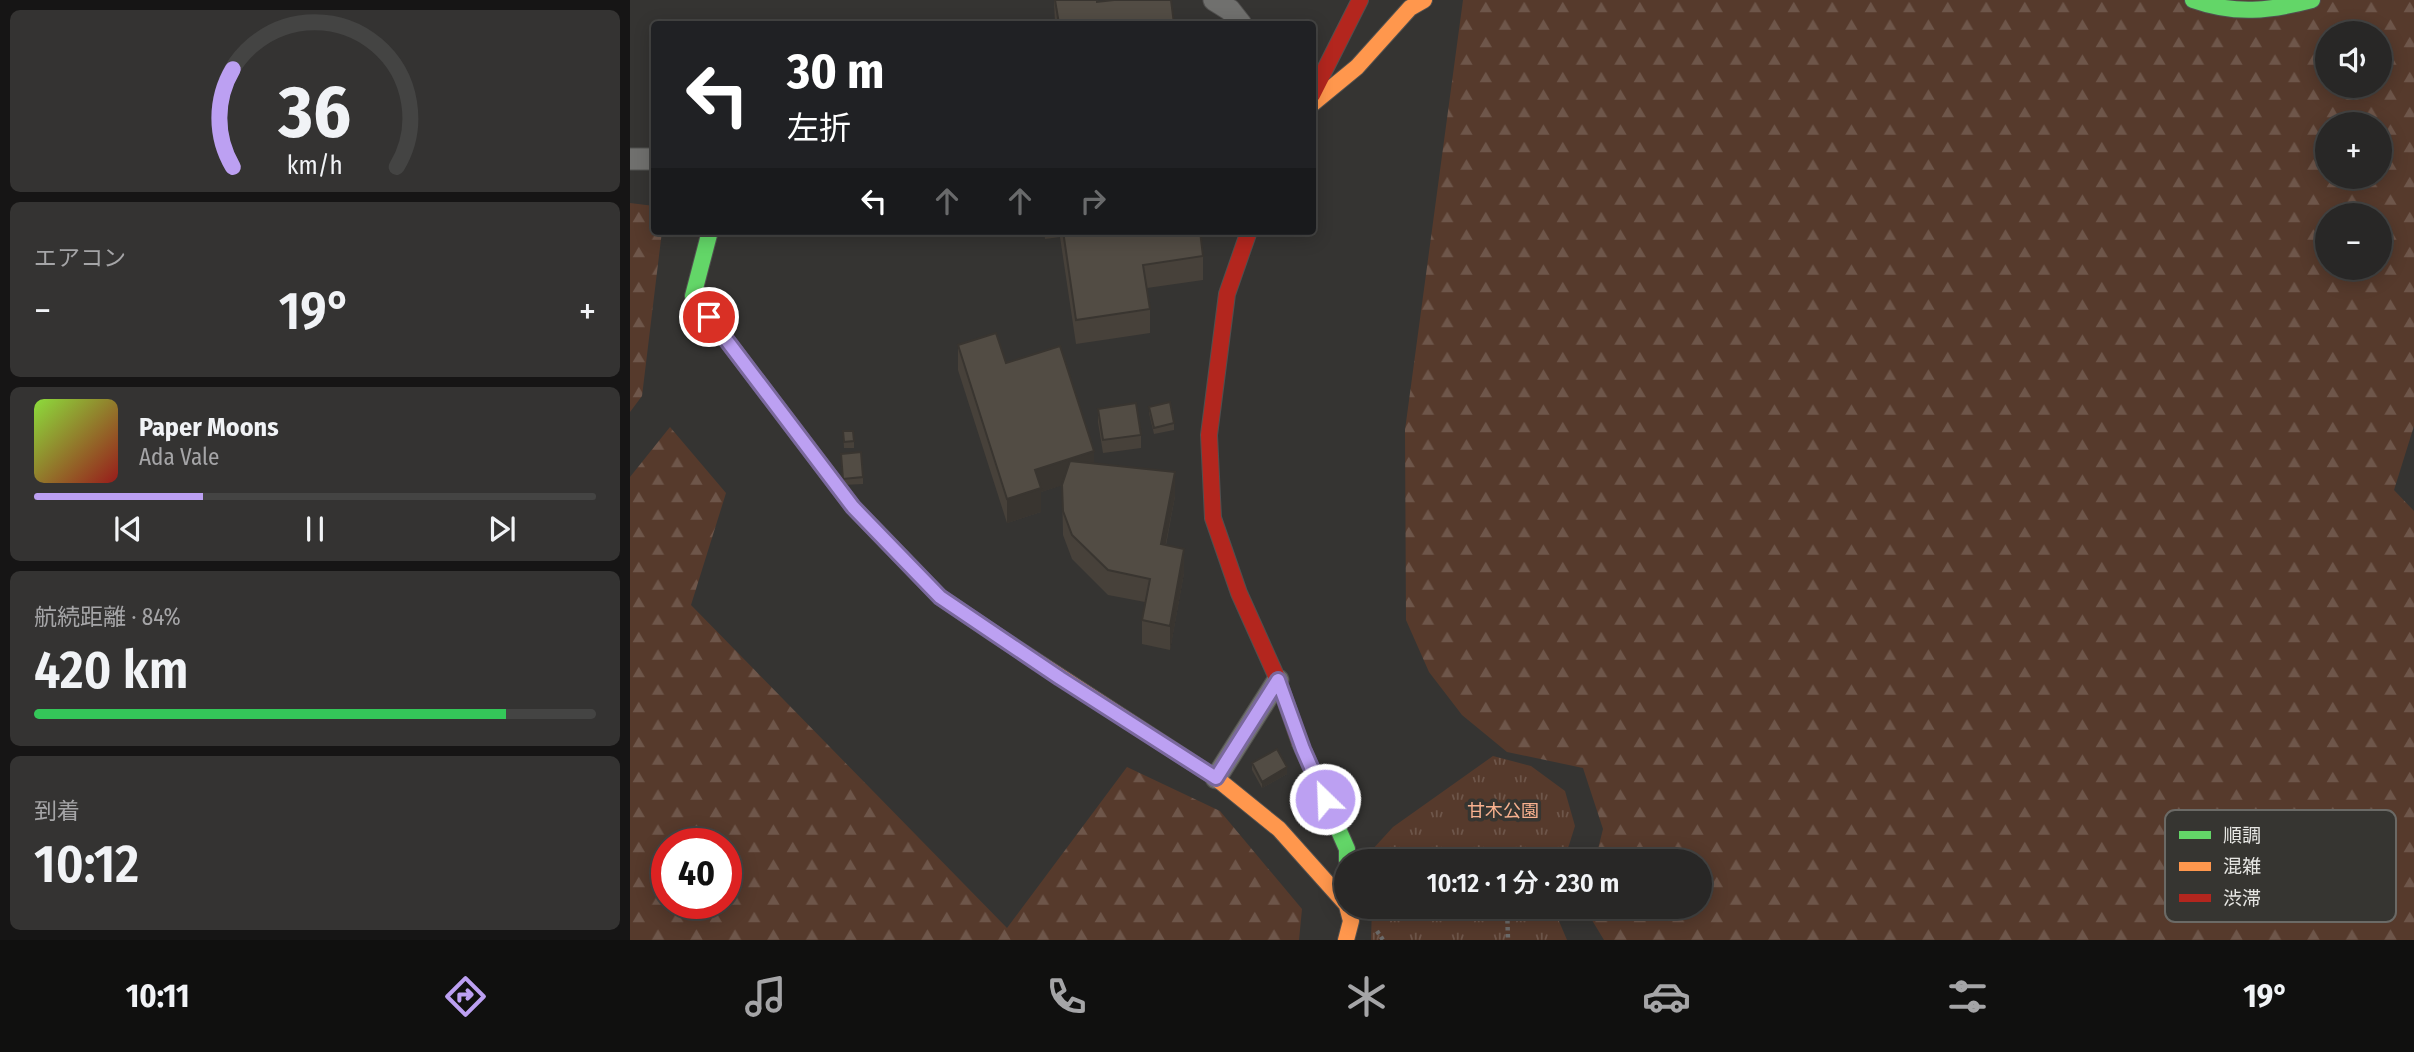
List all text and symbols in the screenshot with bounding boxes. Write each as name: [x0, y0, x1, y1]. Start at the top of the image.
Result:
map controls: [2315, 21, 2392, 280]
button: sound: [2315, 21, 2392, 98]
text: 30 m: [787, 42, 885, 101]
icon: left: [672, 49, 763, 140]
text: 36: [278, 69, 351, 156]
text: 左折: [787, 109, 851, 147]
button: +: [2315, 112, 2392, 189]
text: km/h: [287, 151, 343, 181]
icon: left: [855, 182, 893, 220]
icon: ahead: [928, 182, 966, 220]
icon: ahead: [1001, 182, 1039, 220]
icon: right: [1074, 182, 1112, 220]
button: −: [2315, 203, 2392, 280]
text: エアコン: [34, 244, 126, 272]
text: 19°: [279, 280, 351, 343]
pin: [679, 287, 739, 347]
text: −: [34, 288, 51, 334]
text: +: [579, 288, 596, 334]
icon: arrive: [690, 298, 728, 336]
text: Paper Moons: [139, 412, 279, 443]
text: Ada Vale: [139, 443, 219, 471]
icon: previous: [109, 510, 147, 548]
icon: pause: [296, 510, 334, 548]
icon: next: [483, 510, 521, 548]
text: 航続距離 · 84%: [34, 603, 181, 631]
text: 420 km: [34, 639, 189, 702]
position arrow: [1288, 762, 1362, 836]
text: 到着: [34, 797, 80, 825]
park label: 甘木公園: [1467, 800, 1539, 822]
legend: [2165, 810, 2396, 922]
text: 順調: [2223, 824, 2261, 847]
speed limit sign: 40: [651, 828, 742, 919]
text: 10:12: [34, 833, 139, 896]
text: 混雑: [2223, 855, 2261, 878]
text: 10:12 · 1 分 · 230 m: [1427, 868, 1619, 899]
text: 渋滞: [2223, 887, 2261, 910]
icon: directions: [441, 972, 490, 1021]
icon: music: [741, 972, 790, 1021]
icon: phone: [1042, 972, 1091, 1021]
icon: climate: [1342, 972, 1391, 1021]
icon: car: [1642, 972, 1691, 1021]
icon: filters: [1943, 972, 1992, 1021]
text: 10:11: [126, 977, 189, 1015]
text: 19°: [2243, 977, 2288, 1015]

